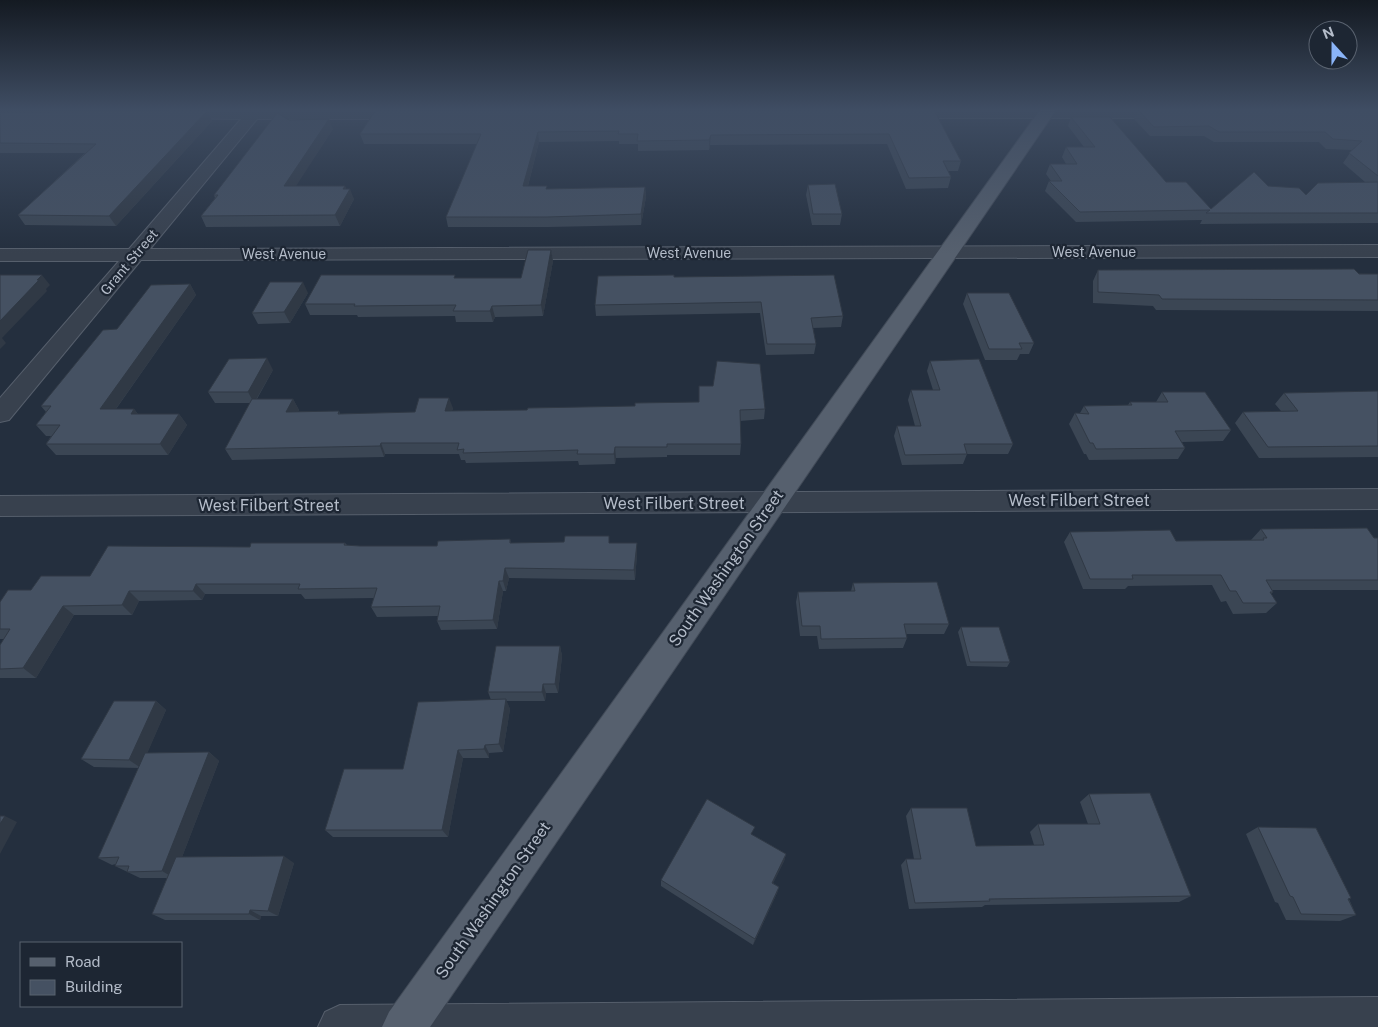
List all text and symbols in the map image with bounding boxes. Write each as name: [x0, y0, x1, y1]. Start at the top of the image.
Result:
north arrow: [1308, 20, 1358, 70]
text: N: [1320, 23, 1336, 42]
street label: Grant Street: [97, 226, 161, 298]
street label: West Avenue: [1052, 244, 1136, 260]
street label: West Avenue: [647, 245, 731, 261]
street label: West Avenue: [242, 246, 326, 262]
street label: South Washington Street: [665, 486, 787, 650]
street label: West Filbert Street: [1008, 491, 1150, 510]
street label: West Filbert Street: [603, 494, 745, 513]
street label: West Filbert Street: [198, 496, 340, 515]
street label: South Washington Street: [432, 818, 554, 982]
legend: [20, 942, 182, 1007]
text: Road: [65, 953, 101, 970]
text: Building: [65, 978, 123, 995]

